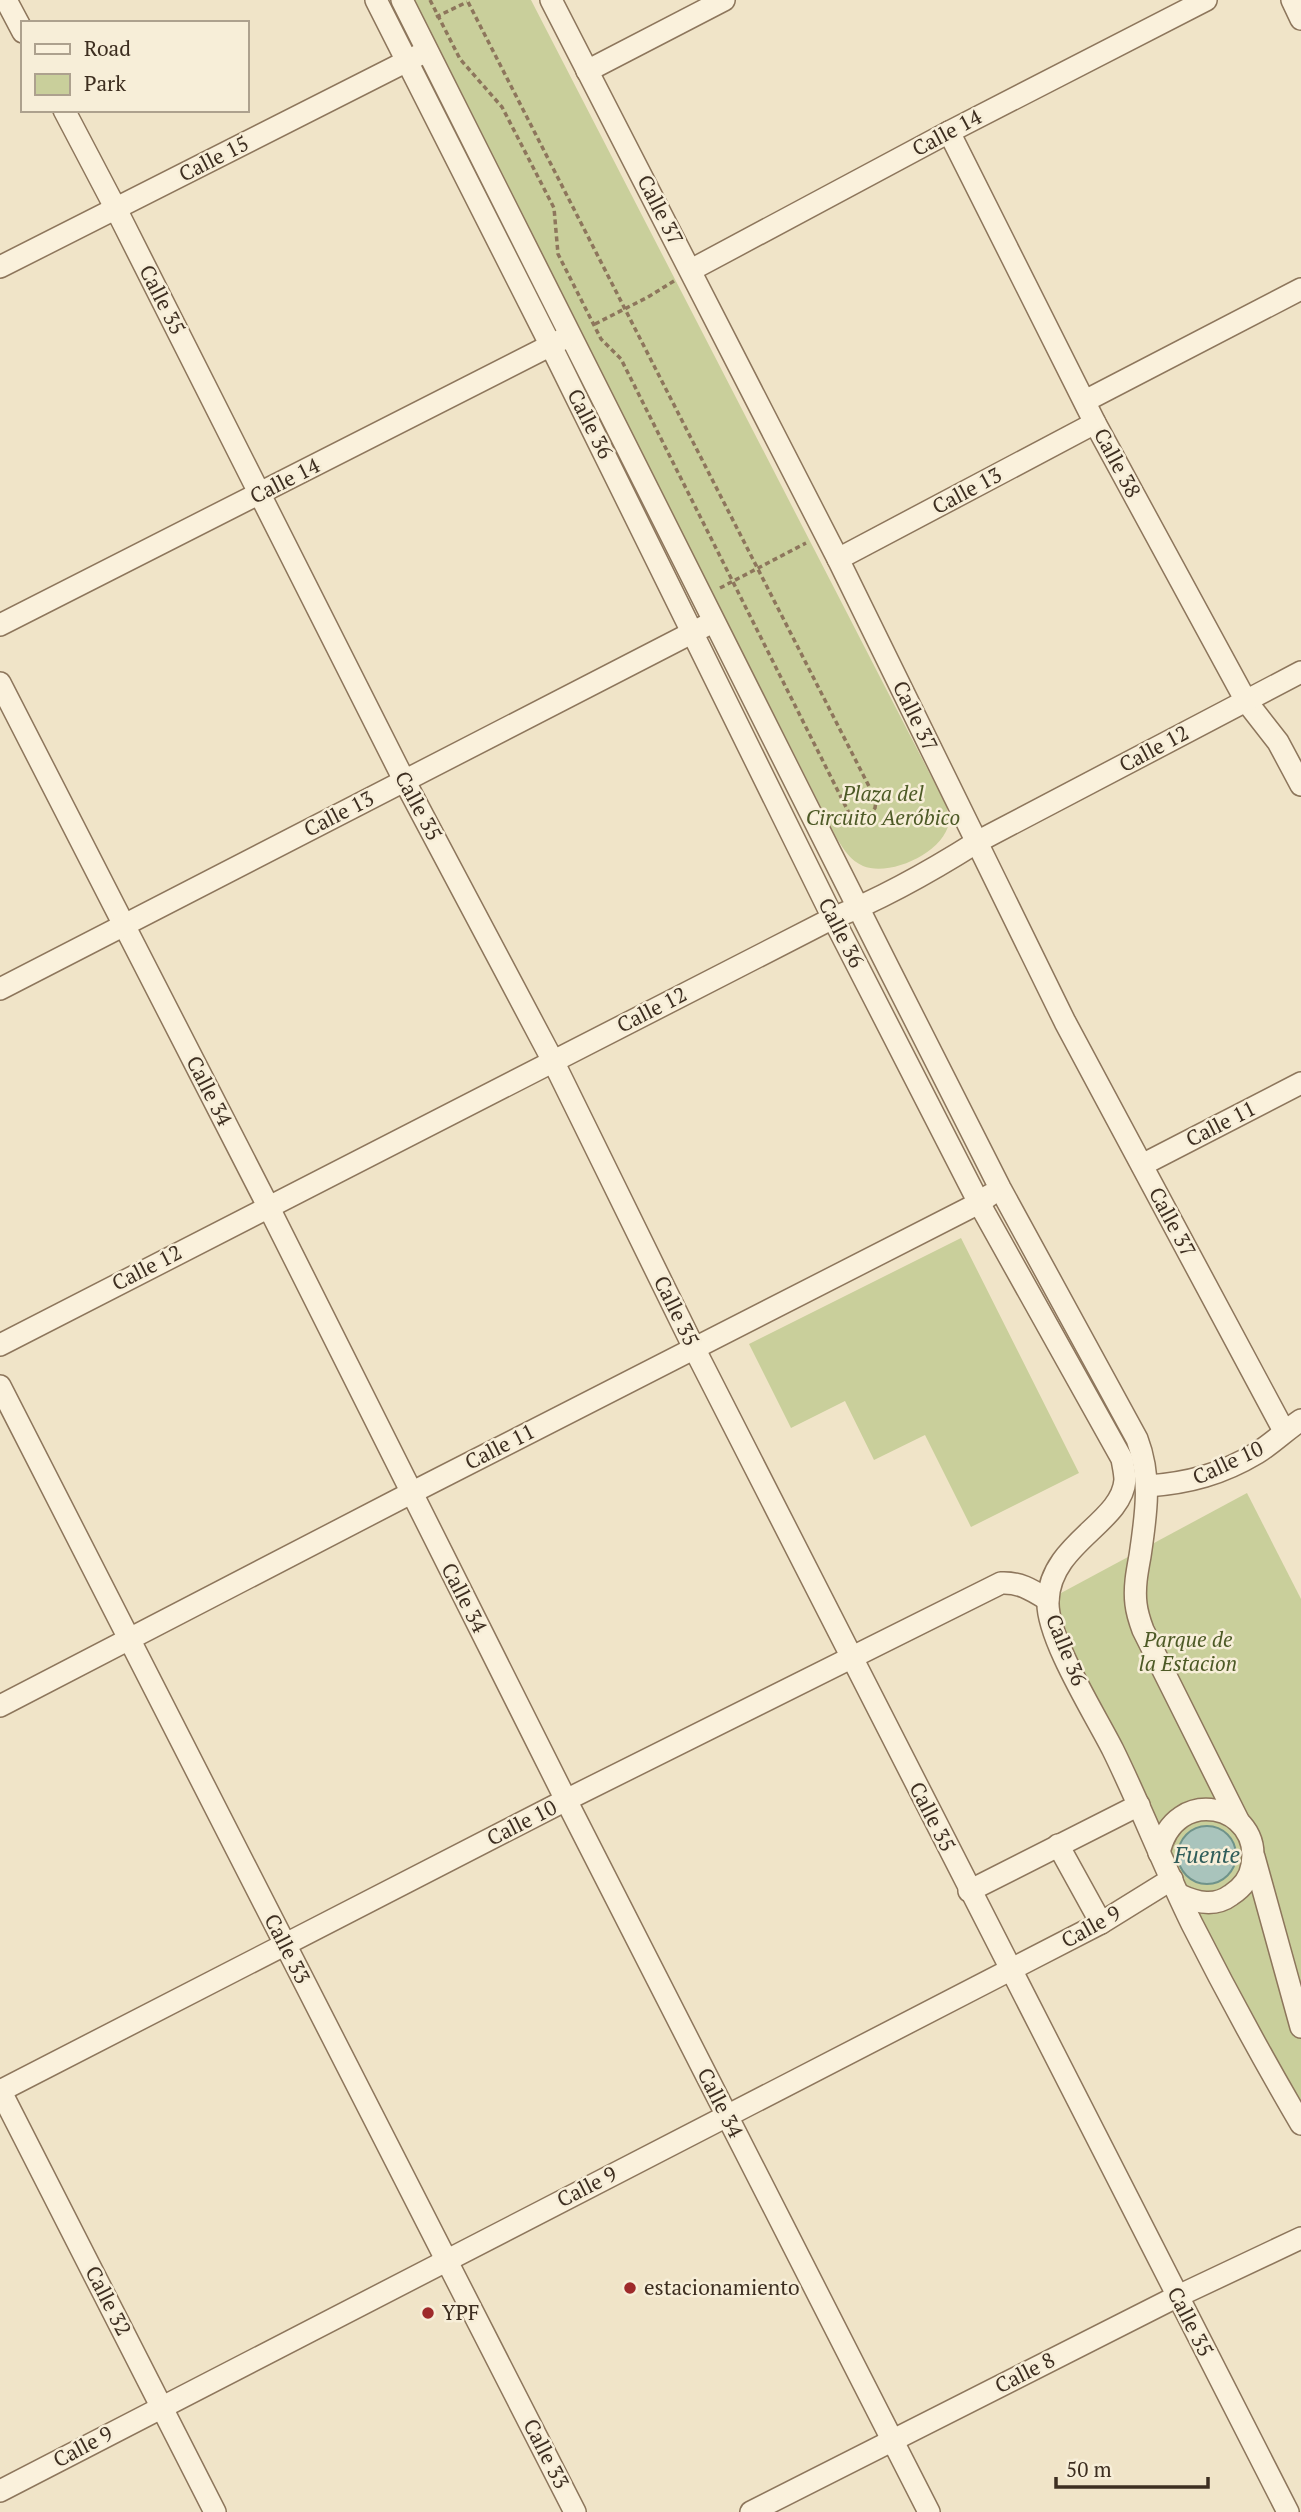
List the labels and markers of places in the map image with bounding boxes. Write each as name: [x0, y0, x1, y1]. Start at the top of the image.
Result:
place label: estacionamiento: [644, 2273, 800, 2301]
marker: estacionamiento: [622, 2280, 638, 2296]
place label: YPF: [442, 2298, 479, 2326]
marker: YPF: [420, 2305, 436, 2321]

